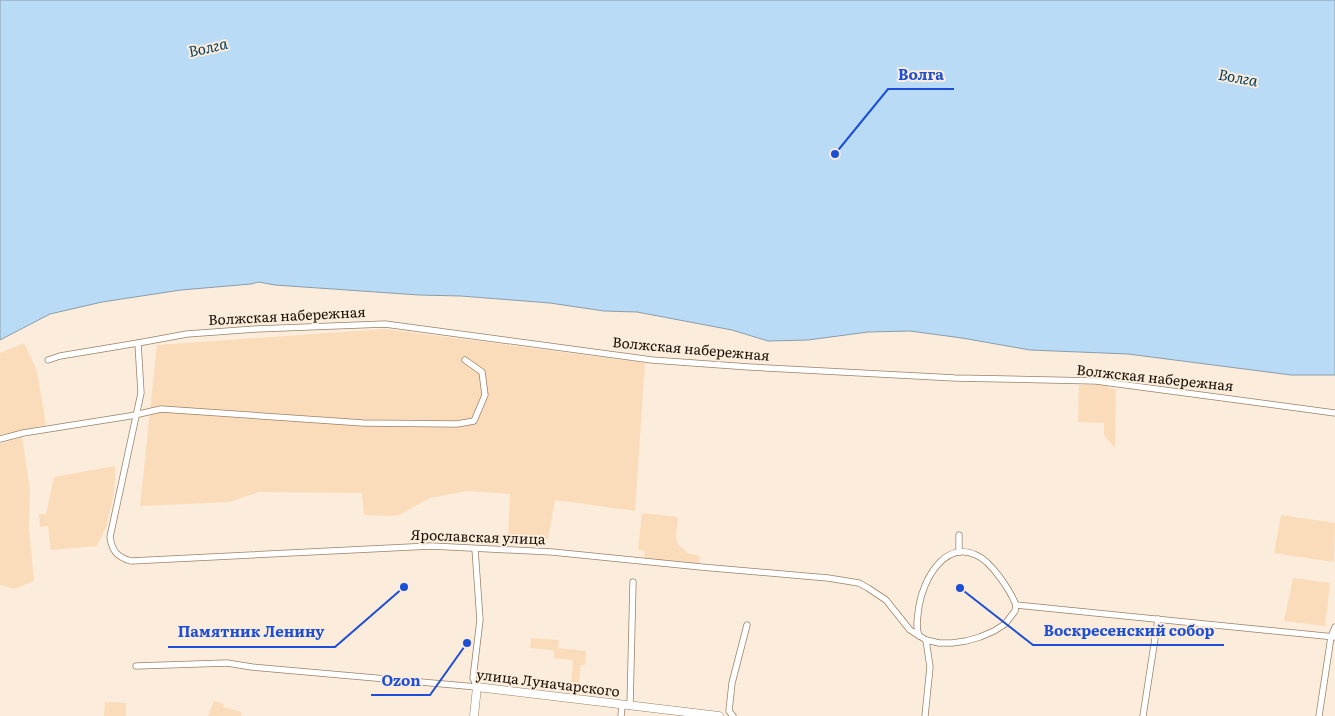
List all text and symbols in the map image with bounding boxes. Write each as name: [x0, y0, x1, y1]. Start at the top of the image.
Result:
water label: Волга: [186, 31, 230, 62]
callout: Волга: [888, 59, 954, 89]
text: Волга: [898, 62, 944, 85]
water label: Волга: [1217, 62, 1260, 91]
street label: Волжская набережная: [208, 301, 366, 329]
street label: Волжская набережная: [612, 331, 771, 365]
street label: Волжская набережная: [1076, 359, 1235, 395]
street label: Ярославская улица: [410, 524, 546, 548]
callout: Воскресенский собор: [1033, 615, 1224, 645]
callout: Памятник Ленину: [168, 617, 335, 647]
text: Воскресенский собор: [1044, 618, 1215, 641]
text: Памятник Ленину: [178, 619, 325, 642]
street label: улица Луначарского: [475, 663, 621, 701]
callout: Ozon: [371, 665, 430, 695]
text: Ozon: [381, 668, 421, 691]

